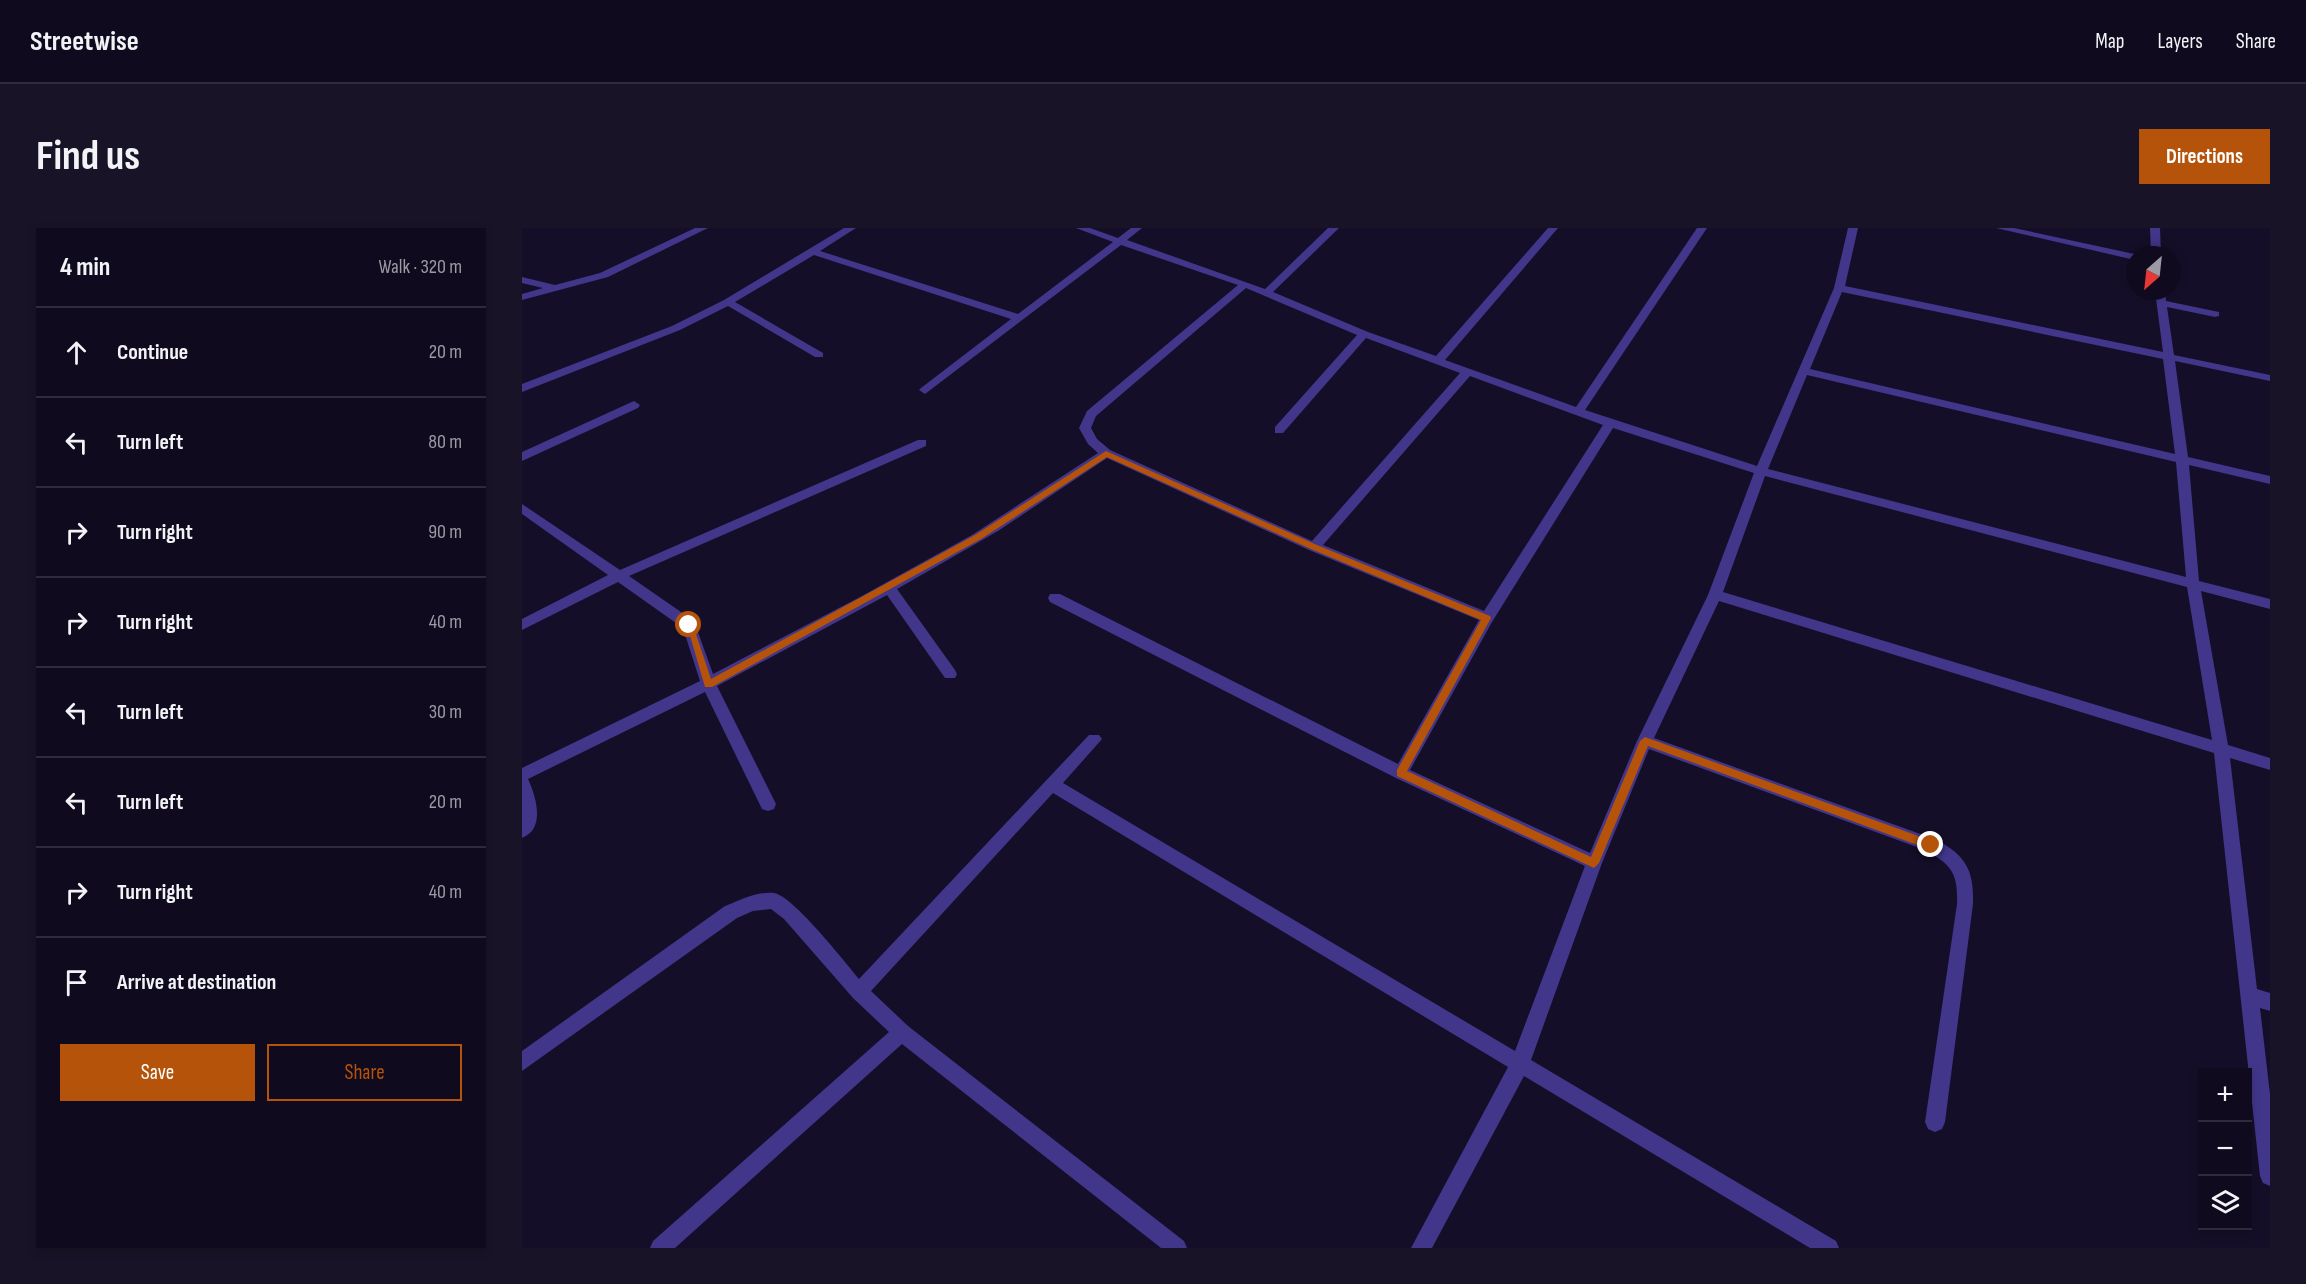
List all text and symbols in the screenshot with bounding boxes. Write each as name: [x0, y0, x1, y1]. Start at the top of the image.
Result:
text: Streetwise: [30, 25, 139, 58]
text: Map: [2095, 29, 2124, 54]
text: Layers: [2157, 29, 2203, 54]
text: Share: [2236, 29, 2276, 54]
button: Directions: [2139, 129, 2270, 184]
text: Find us: [36, 131, 140, 182]
north arrow: [2126, 246, 2180, 300]
text: 4 min: [60, 252, 110, 283]
text: Walk · 320 m: [379, 255, 462, 279]
icon: ahead: [60, 336, 93, 369]
text: Continue: [117, 339, 188, 366]
text: 20 m: [429, 340, 462, 364]
icon: left: [60, 426, 93, 459]
text: Turn left: [117, 429, 183, 456]
text: 80 m: [428, 430, 462, 454]
icon: right: [60, 516, 93, 549]
text: Turn right: [117, 519, 193, 546]
text: 90 m: [428, 520, 462, 544]
icon: right: [60, 606, 93, 639]
text: Turn right: [117, 609, 193, 636]
text: 40 m: [429, 610, 462, 634]
route start: [675, 611, 701, 637]
icon: left: [60, 696, 93, 729]
text: Turn left: [117, 699, 183, 726]
text: 30 m: [429, 700, 462, 724]
icon: left: [60, 786, 93, 819]
text: Turn left: [117, 789, 183, 816]
text: 20 m: [429, 790, 462, 814]
route end: [1917, 831, 1943, 857]
icon: right: [60, 876, 93, 909]
text: Turn right: [117, 879, 193, 906]
text: 40 m: [429, 880, 462, 904]
icon: arrive: [60, 966, 93, 999]
text: Arrive at destination: [117, 969, 276, 996]
button: Save: [60, 1044, 255, 1101]
button: Share: [267, 1044, 462, 1101]
map controls: [2198, 1068, 2252, 1230]
button: +: [2198, 1068, 2252, 1122]
button: −: [2198, 1122, 2252, 1176]
button: layers: [2198, 1176, 2252, 1230]

